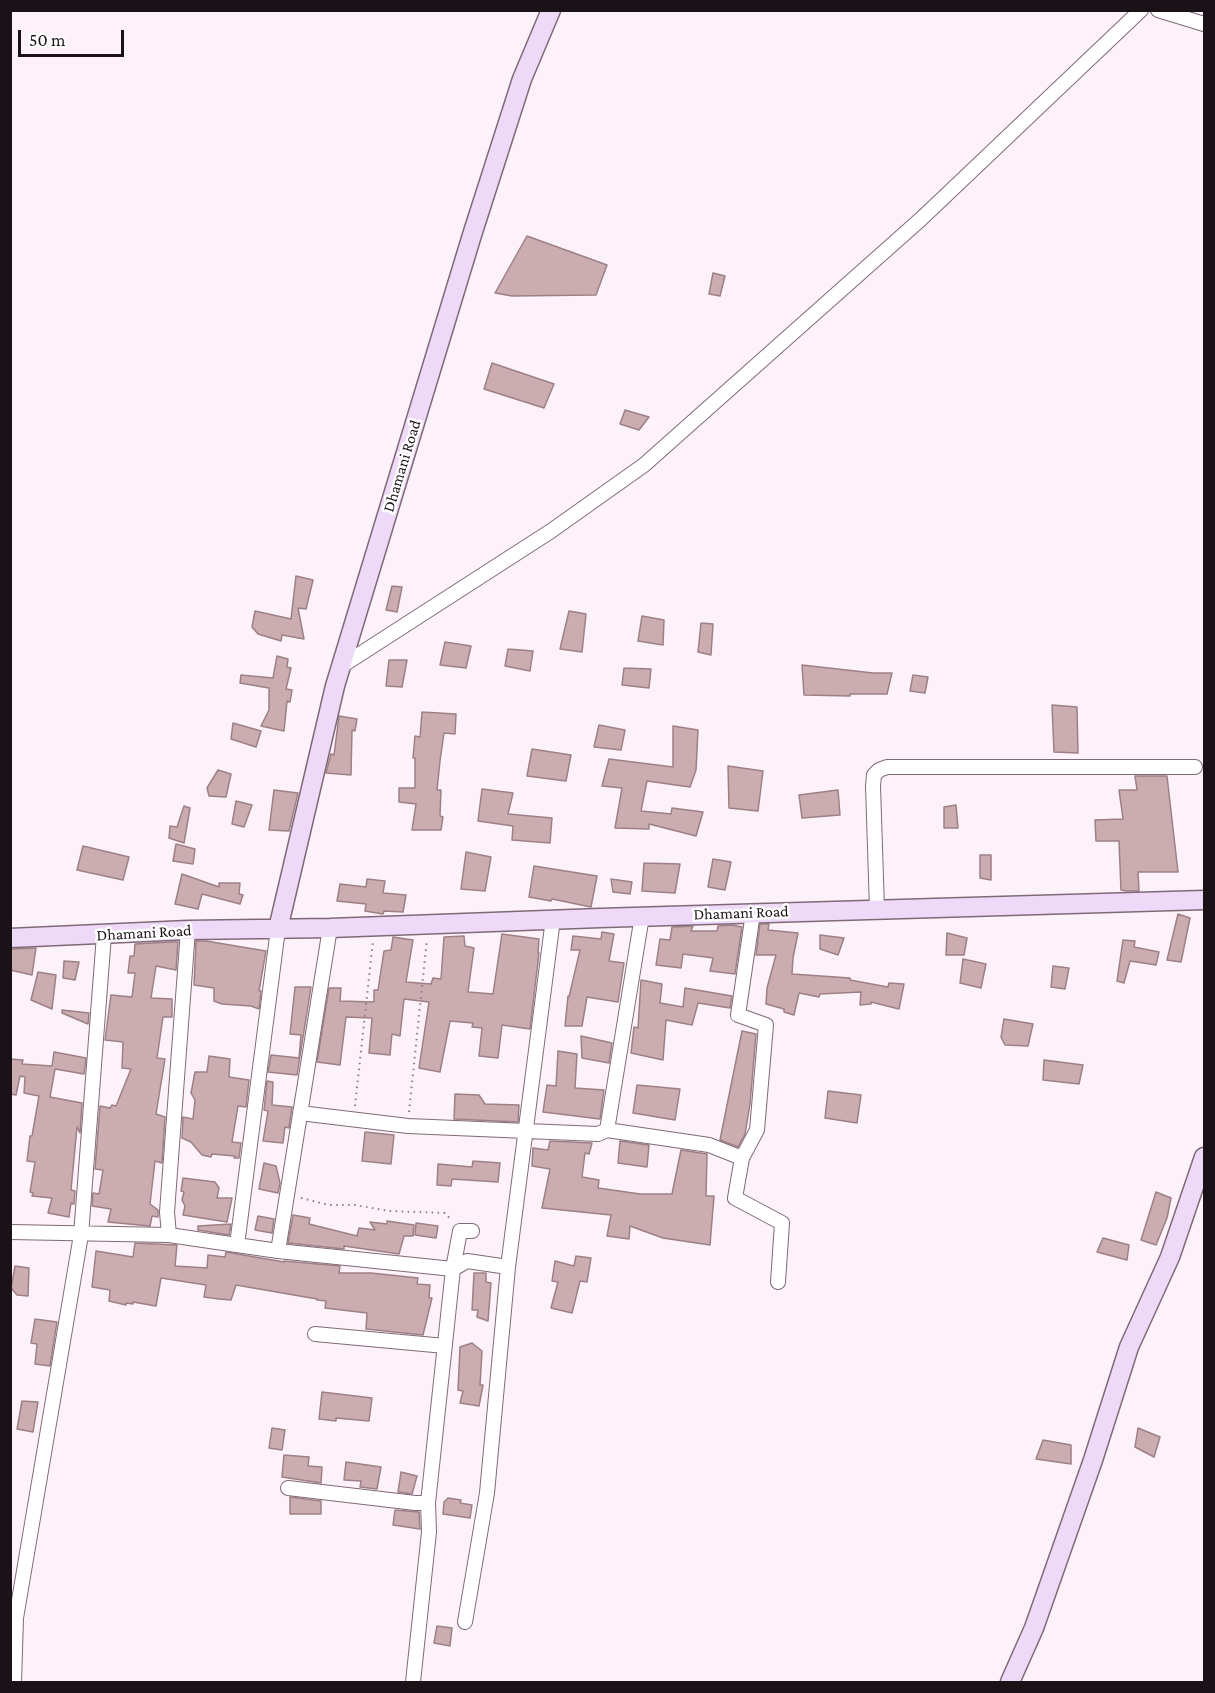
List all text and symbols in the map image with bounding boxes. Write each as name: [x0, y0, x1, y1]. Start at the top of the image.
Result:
scale bar: [21, 18, 128, 56]
text: 50 m: [29, 30, 66, 50]
street label: Dhamani Road: [379, 418, 425, 514]
street label: Dhamani Road: [693, 902, 789, 924]
street label: Dhamani Road: [96, 921, 192, 945]

